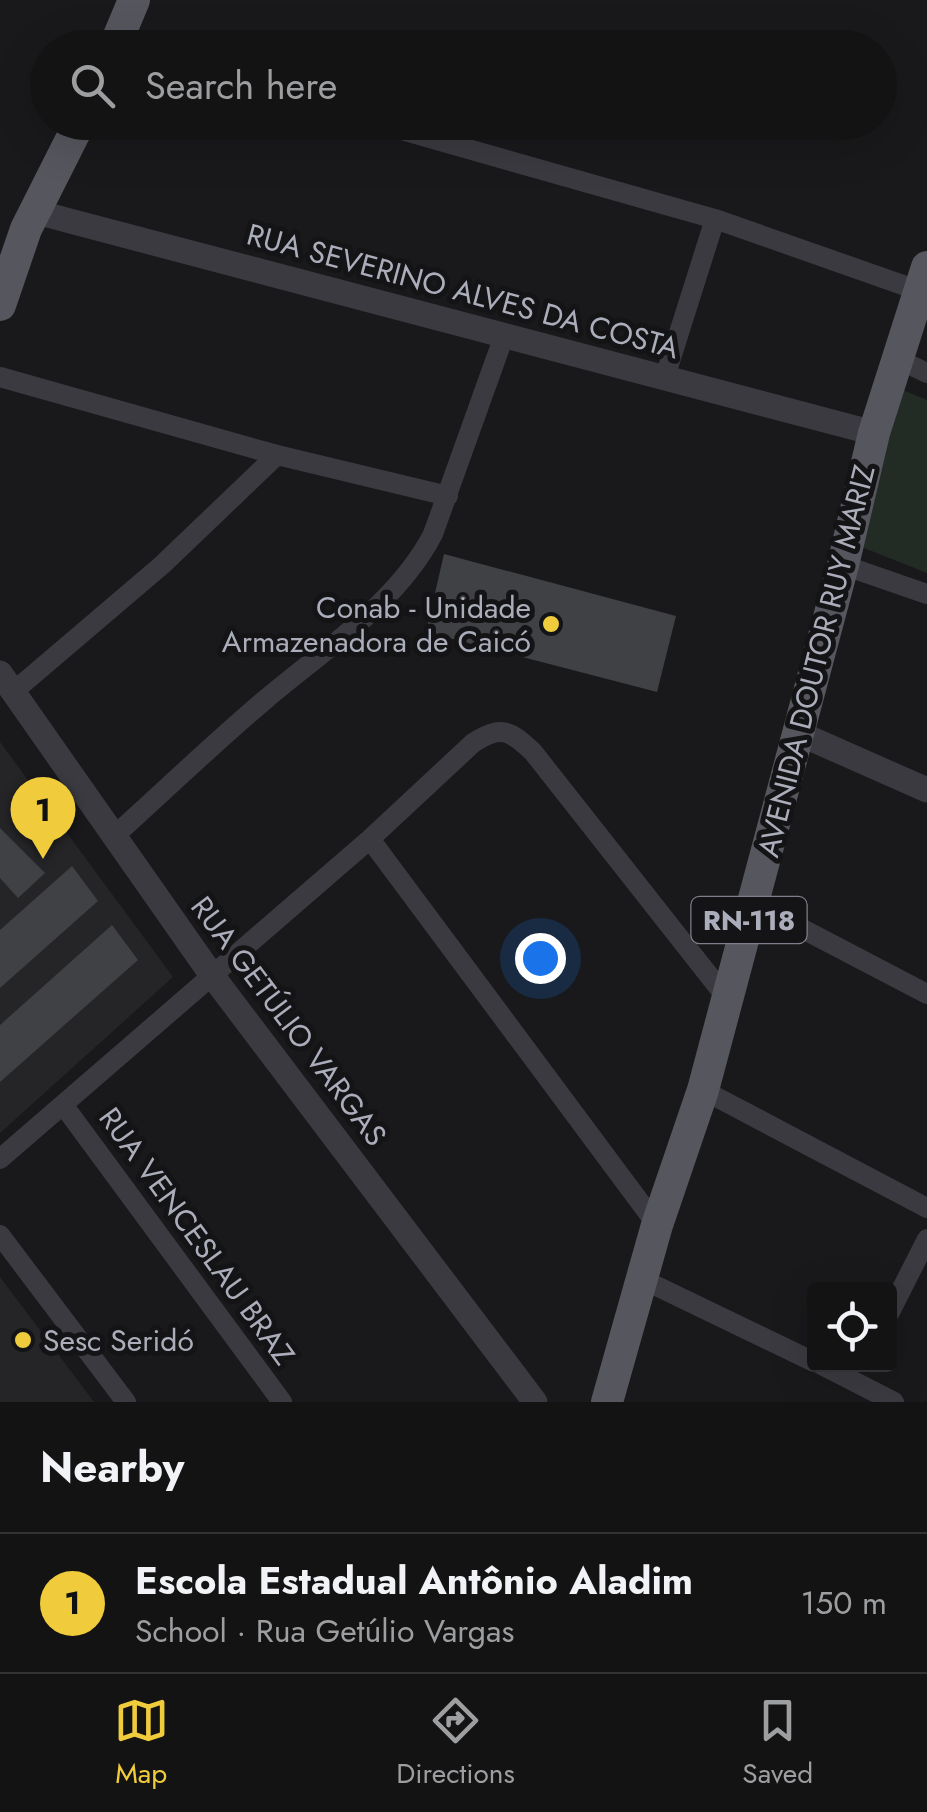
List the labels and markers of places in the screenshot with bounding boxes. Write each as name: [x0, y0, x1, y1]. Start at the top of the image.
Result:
place label: Conab - Unidade Armazenadora de Caicó: [222, 586, 531, 663]
marker: Conab - Unidade Armazenadora de Caicó: [540, 613, 562, 635]
pin: 1: [10, 776, 76, 859]
place label: Sesc Seridó: [43, 1319, 194, 1362]
marker: Sesc Seridó: [12, 1329, 34, 1351]

